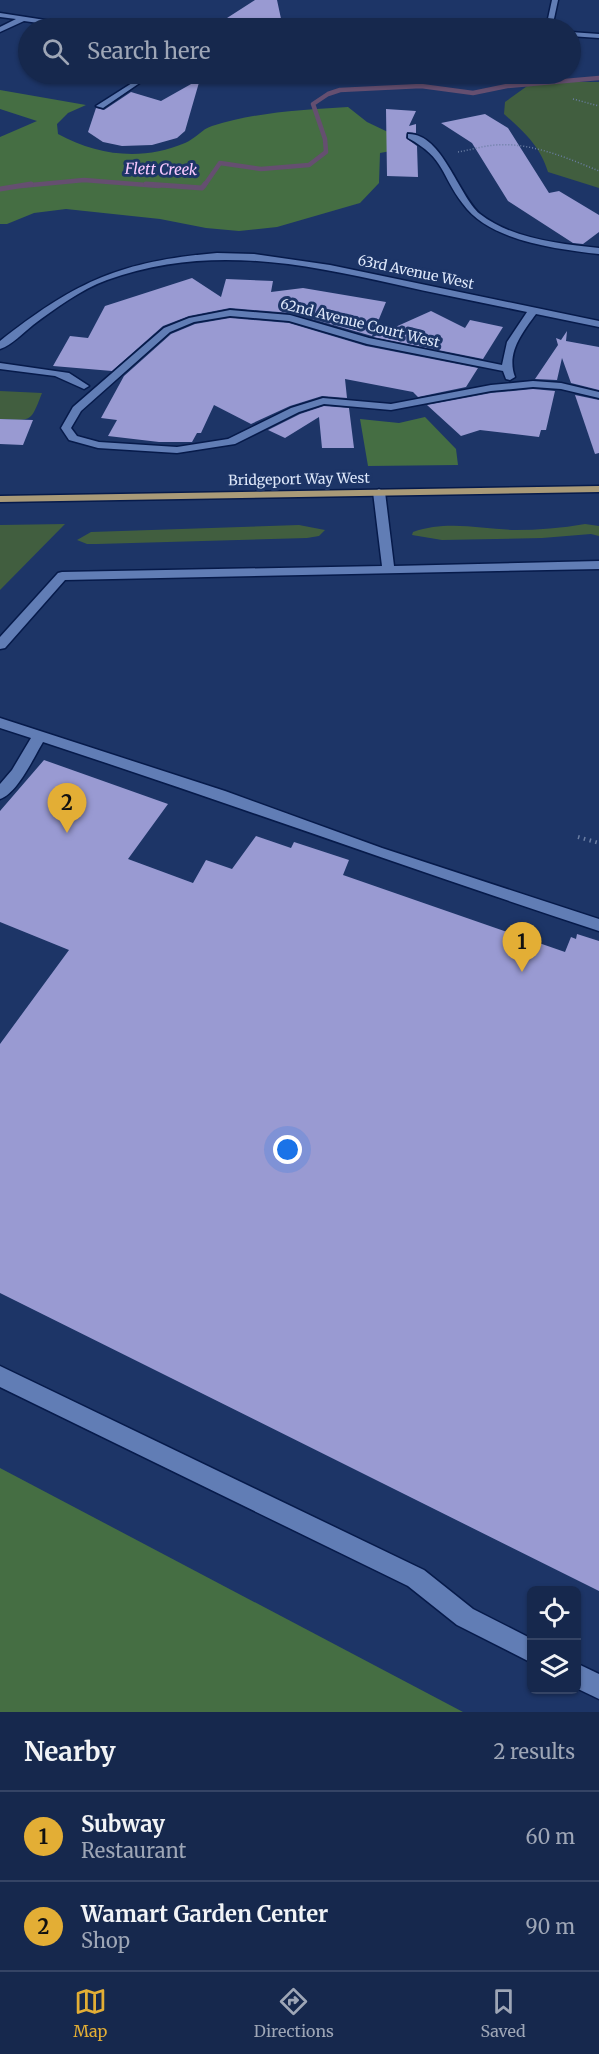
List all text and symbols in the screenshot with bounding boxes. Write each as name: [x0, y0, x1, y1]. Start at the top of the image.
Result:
search box: [18, 18, 581, 84]
icon: search: [39, 35, 72, 68]
text: Search here: [87, 37, 210, 65]
water label: Flett Creek: [124, 159, 198, 179]
street label: 63rd Avenue West: [356, 251, 476, 293]
street label: 62nd Avenue Court West: [278, 294, 442, 352]
street label: Bridgeport Way West: [228, 469, 370, 489]
pin: 2: [48, 784, 86, 833]
pin: 1: [502, 922, 542, 972]
your location: [273, 1135, 302, 1164]
map controls: [527, 1586, 581, 1694]
button: locate: [527, 1586, 581, 1640]
button: layers: [527, 1640, 581, 1694]
text: Nearby: [24, 1735, 116, 1768]
text: 2 results: [493, 1739, 575, 1764]
text: Subway: [81, 1810, 165, 1838]
text: 1: [39, 1824, 48, 1849]
text: 60 m: [525, 1824, 575, 1849]
text: Restaurant: [81, 1838, 186, 1863]
text: Wamart Garden Center: [81, 1900, 328, 1928]
text: 2: [38, 1914, 49, 1939]
text: 90 m: [525, 1914, 575, 1939]
text: Shop: [81, 1928, 130, 1953]
tab: Map: [73, 1985, 107, 2041]
tab: Directions: [254, 1985, 334, 2041]
tab: Saved: [480, 1985, 526, 2041]

